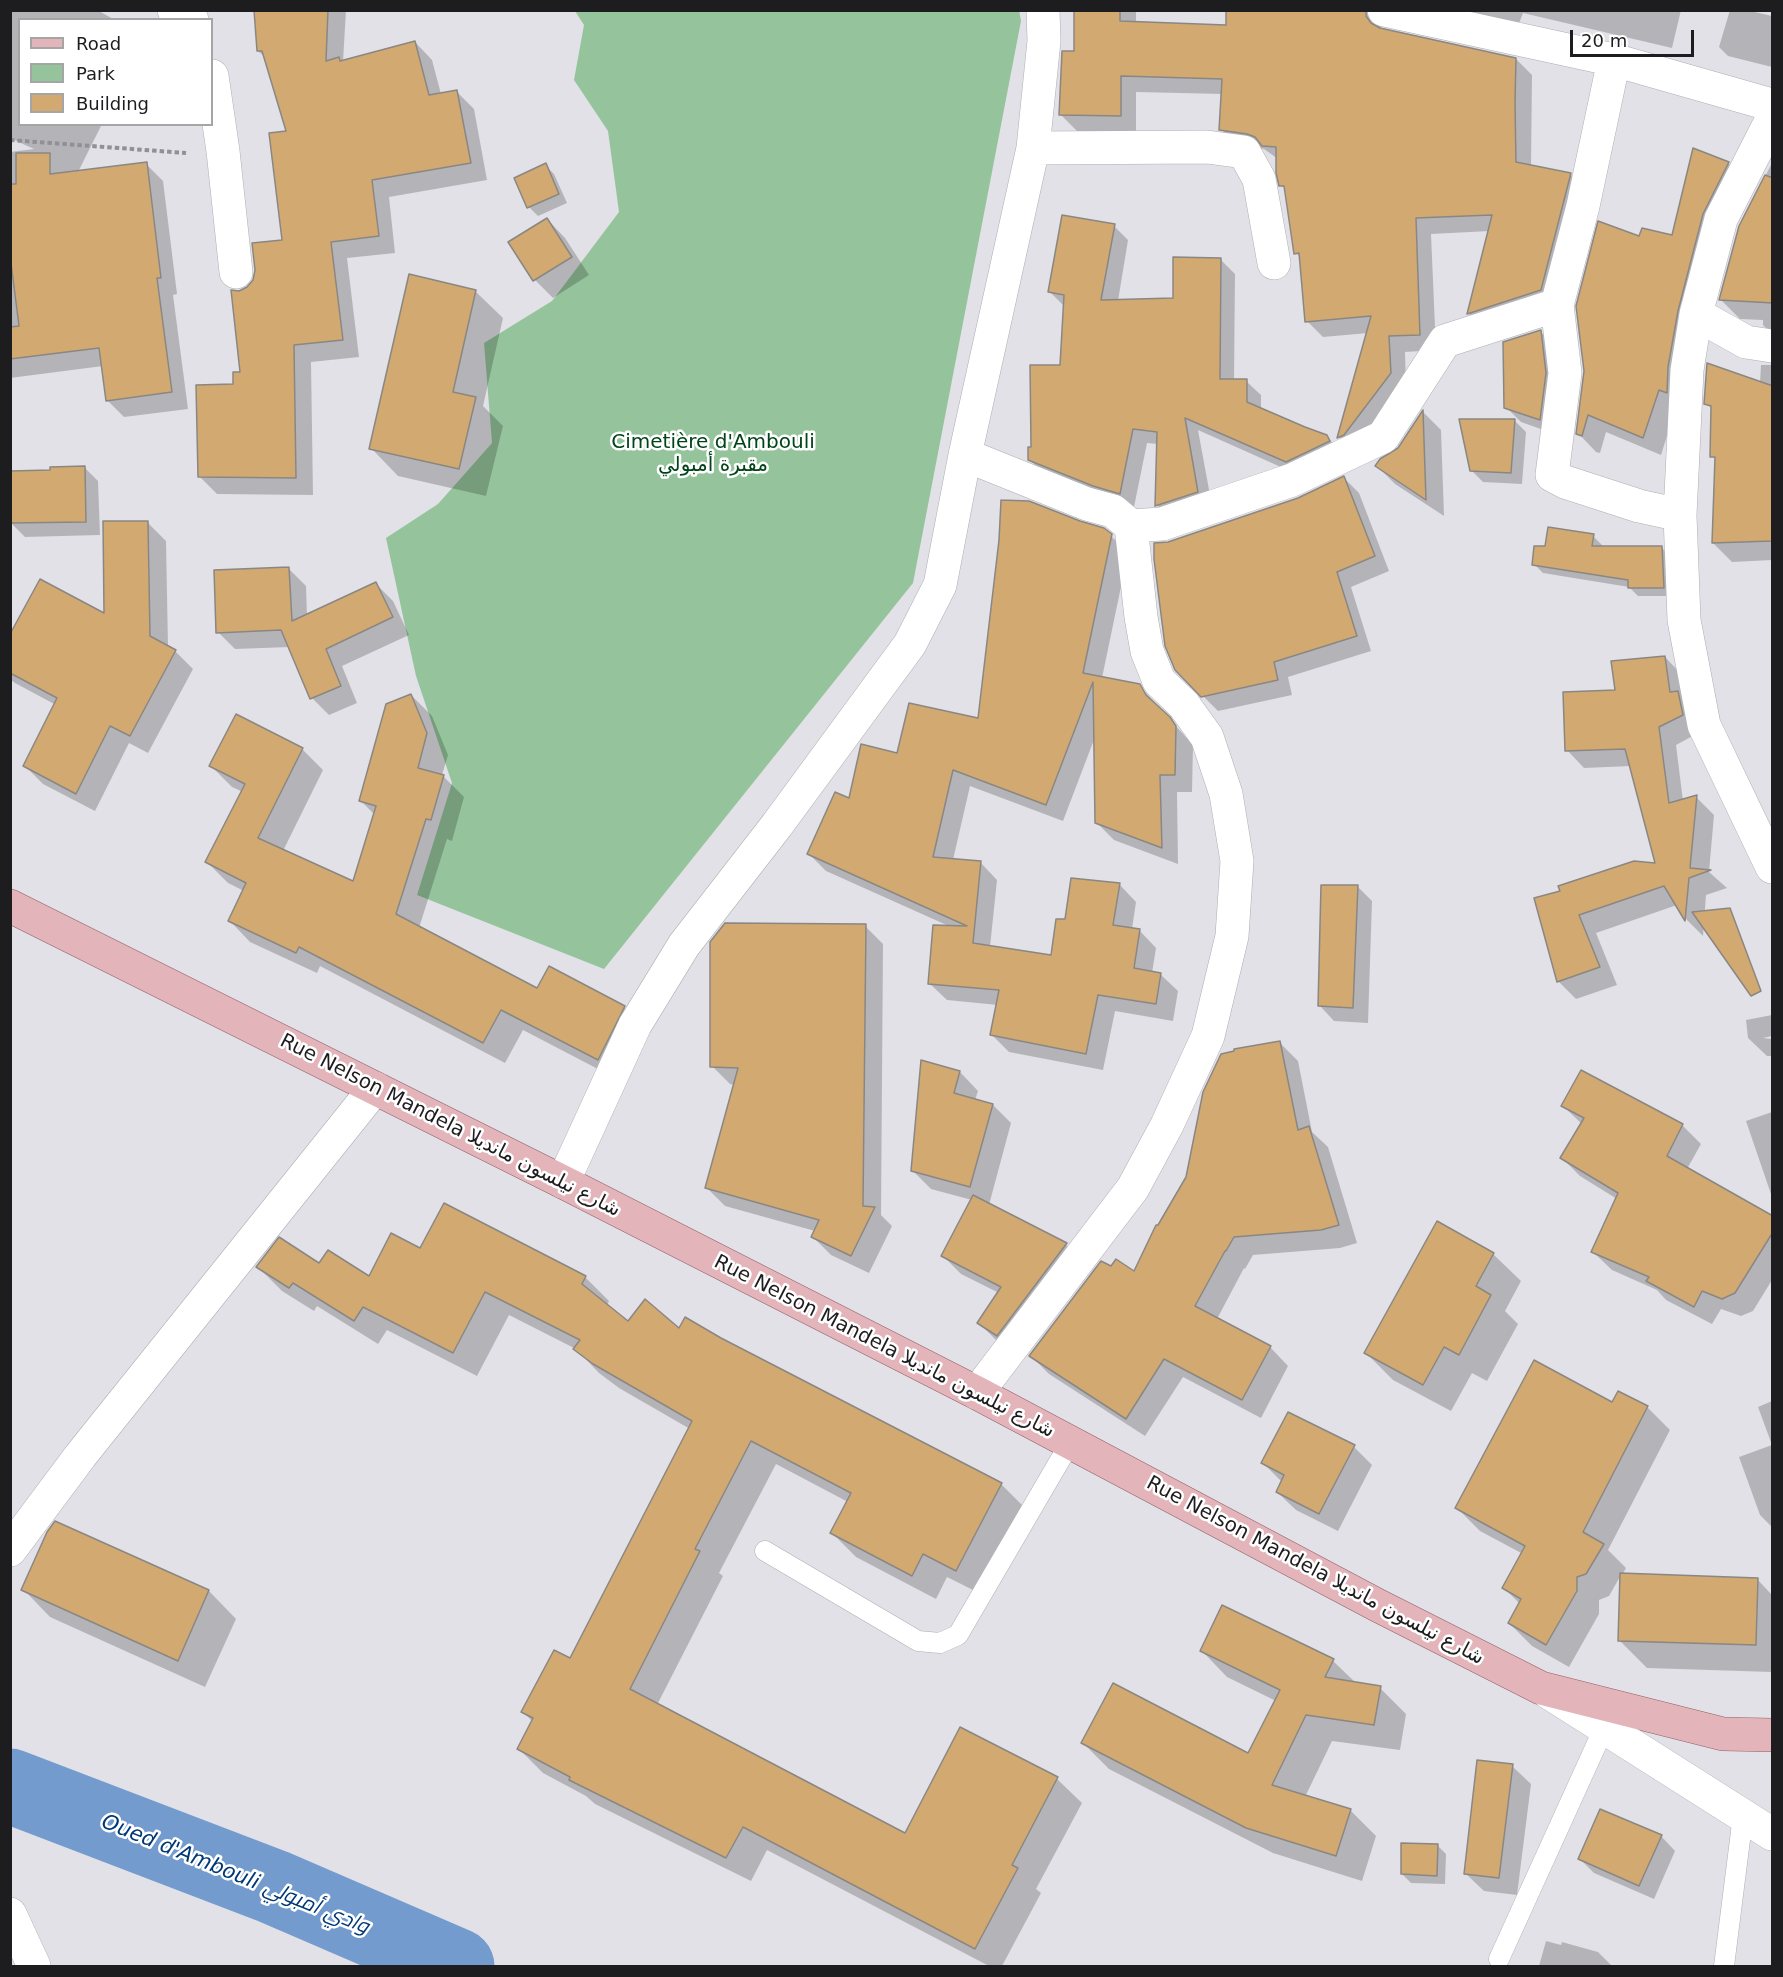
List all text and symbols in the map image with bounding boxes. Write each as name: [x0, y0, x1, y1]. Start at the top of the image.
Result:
legend: [18, 18, 213, 126]
scale bar: [1573, 18, 1698, 56]
text: 20 m: [1581, 30, 1627, 51]
text: Road: [76, 33, 121, 54]
text: Park: [76, 63, 115, 84]
text: Building: [76, 93, 149, 114]
park label: Cimetière d'Ambouli مقبرة أمبولي: [611, 431, 815, 478]
street label: Rue Nelson Mandela شارع نيلسون مانديلا: [276, 1029, 624, 1223]
street label: Rue Nelson Mandela شارع نيلسون مانديلا: [710, 1250, 1058, 1444]
street label: Rue Nelson Mandela شارع نيلسون مانديلا: [1142, 1471, 1488, 1671]
water label: Oued d'Ambouli وادي أمبولي: [98, 1810, 372, 1940]

